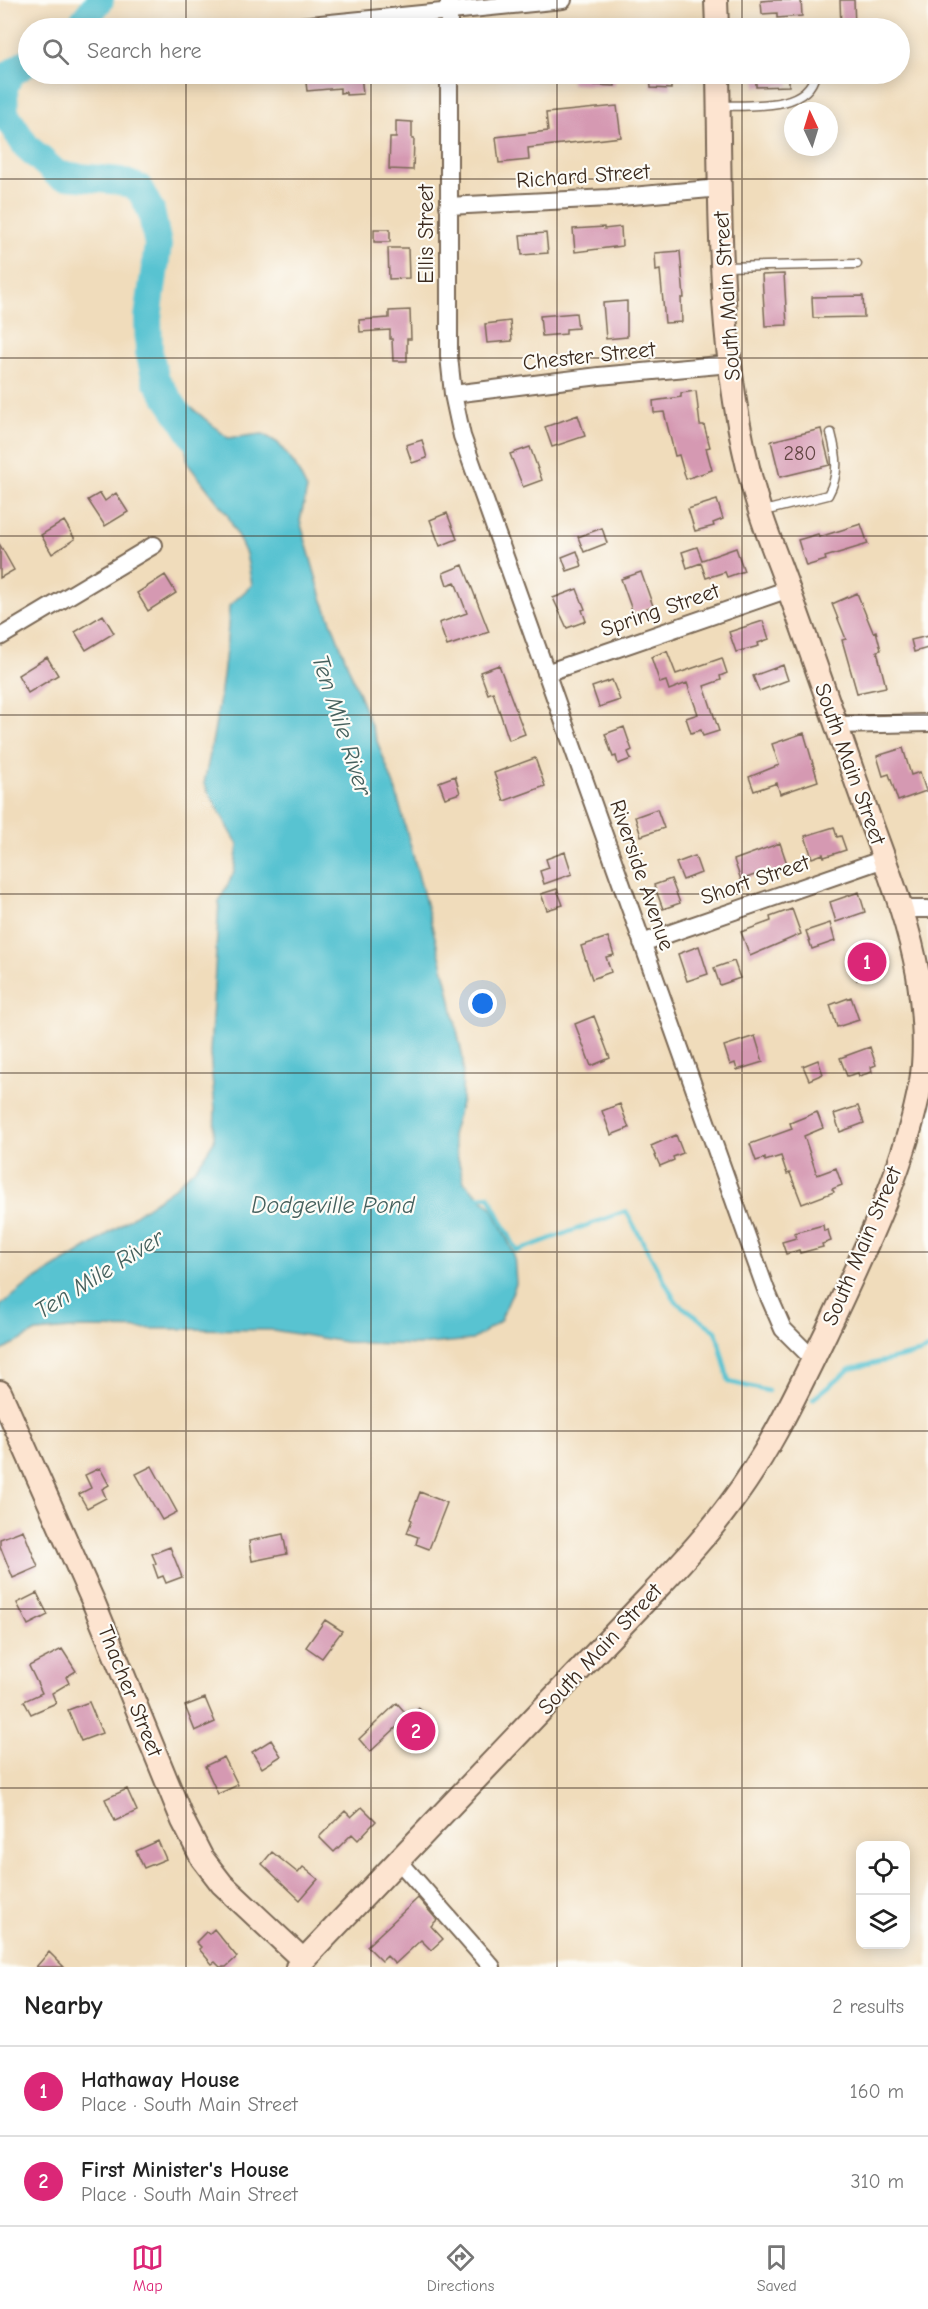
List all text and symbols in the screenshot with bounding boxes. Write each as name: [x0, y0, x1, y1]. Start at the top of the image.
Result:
search box: [18, 18, 910, 84]
icon: search: [39, 35, 72, 68]
text: Search here: [87, 38, 202, 64]
north arrow: [784, 102, 838, 156]
street label: Richard Street: [515, 158, 651, 194]
street label: Ellis Street: [413, 184, 439, 284]
street label: South Main Street: [708, 210, 746, 382]
street label: Chester Street: [521, 336, 657, 376]
house number: 280: [784, 442, 816, 465]
street label: Spring Street: [597, 577, 723, 642]
water label: Ten Mile River: [306, 651, 378, 800]
street label: South Main Street: [809, 680, 892, 849]
street label: Riverside Avenue: [604, 796, 680, 954]
street label: Short Street: [697, 849, 813, 911]
pin: 1: [848, 940, 886, 984]
your location: [468, 989, 497, 1018]
street label: South Main Street: [817, 1162, 907, 1329]
water label: Dodgeville Pond: [251, 1191, 416, 1219]
water label: Ten Mile River: [30, 1223, 170, 1325]
street label: South Main Street: [533, 1578, 668, 1720]
street label: Thacher Street: [92, 1622, 168, 1761]
pin: 2: [396, 1708, 436, 1754]
map controls: [856, 1841, 910, 1949]
button: locate: [856, 1841, 910, 1895]
button: layers: [856, 1895, 910, 1949]
text: Nearby: [24, 1991, 103, 2021]
text: 2 results: [832, 1995, 904, 2018]
text: Hathaway House: [81, 2067, 239, 2093]
text: 1: [40, 2080, 47, 2103]
text: 160 m: [850, 2080, 904, 2103]
text: Place · South Main Street: [81, 2093, 298, 2116]
text: First Minister's House: [81, 2157, 289, 2183]
text: 2: [39, 2170, 48, 2193]
text: 310 m: [851, 2170, 904, 2193]
text: Place · South Main Street: [81, 2183, 298, 2206]
tab: Map: [131, 2241, 164, 2295]
tab: Directions: [427, 2241, 494, 2295]
tab: Saved: [757, 2241, 797, 2295]

